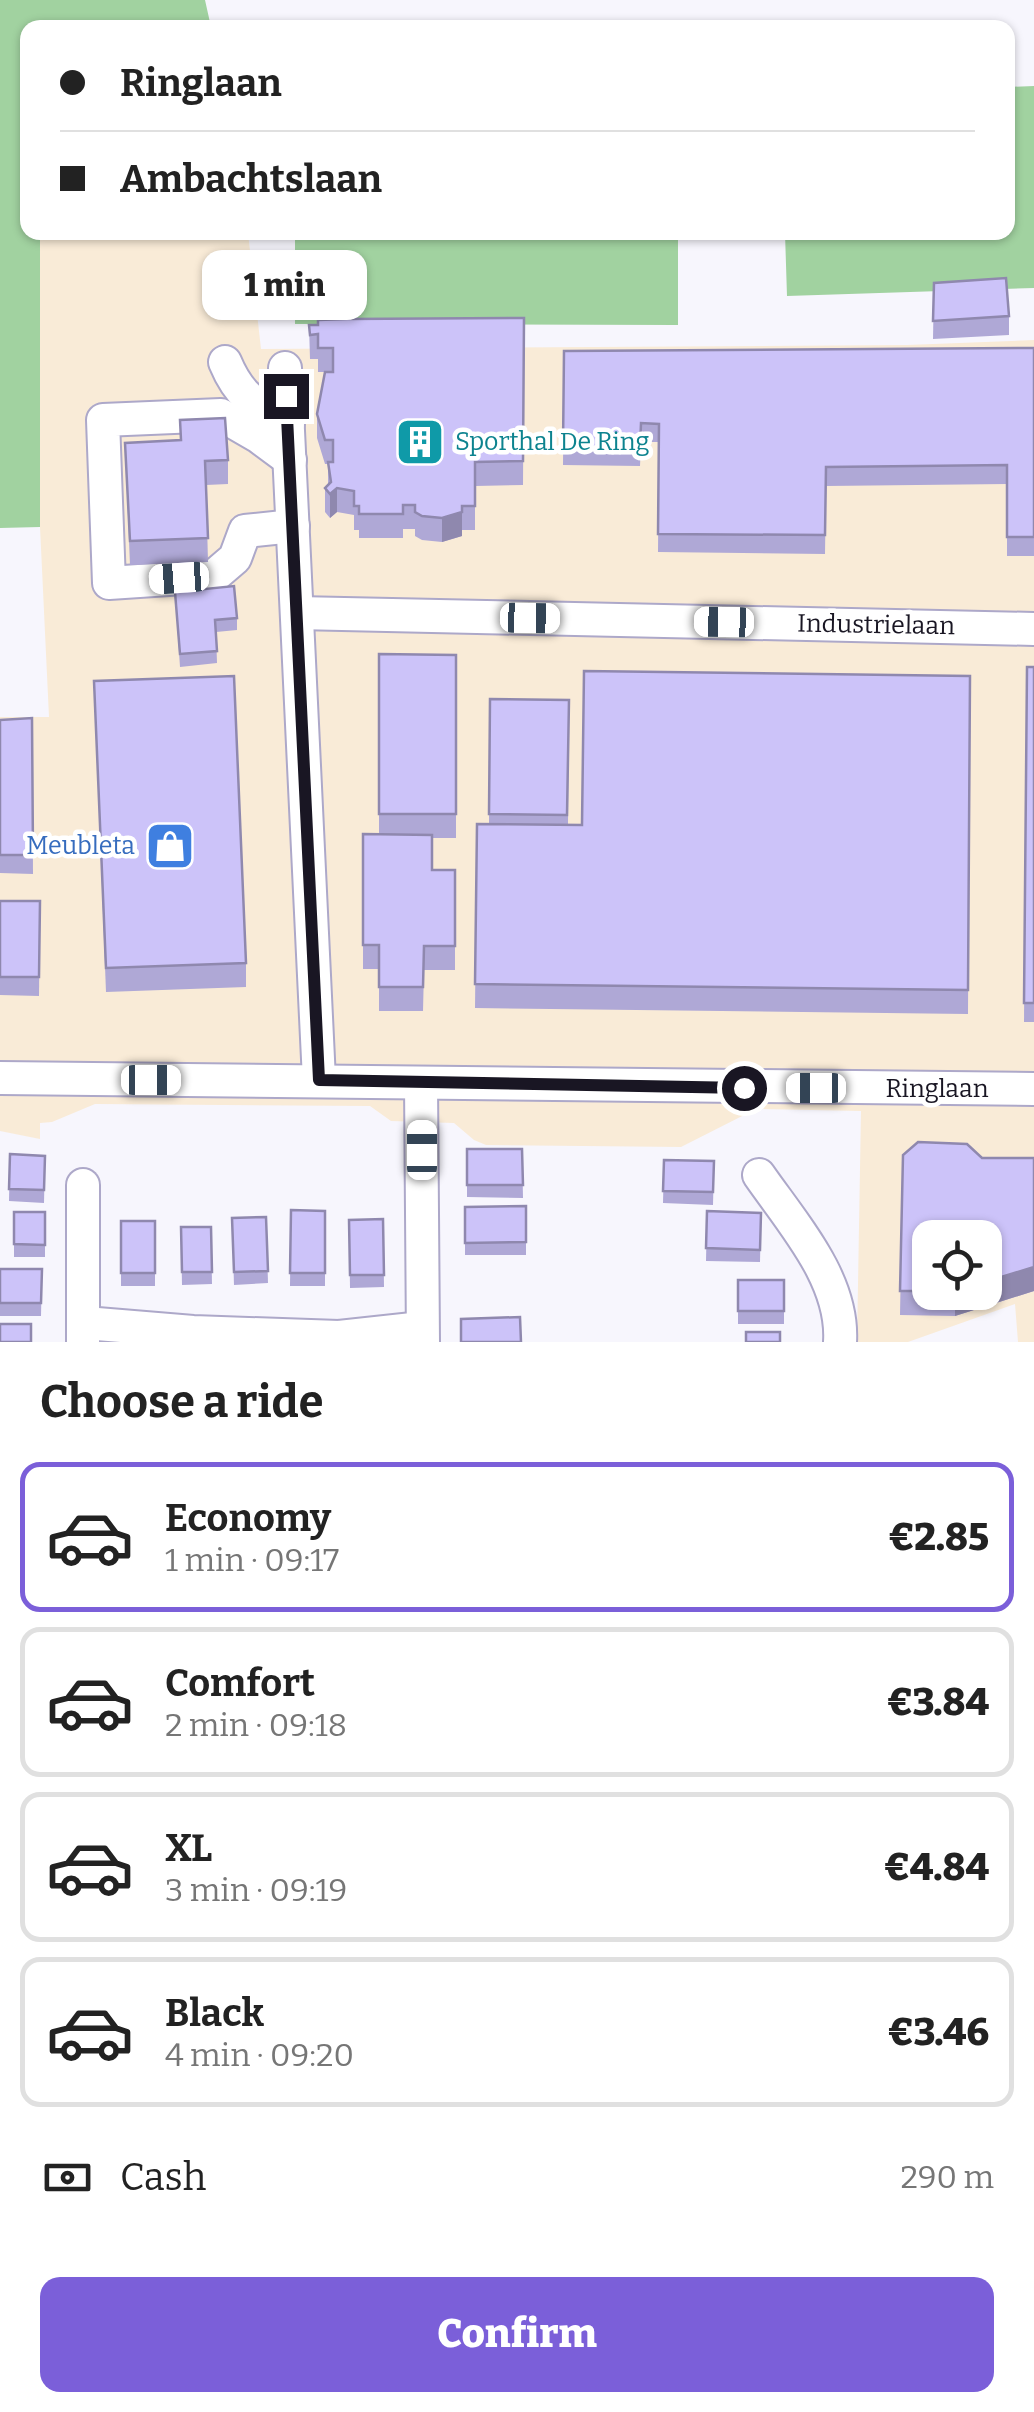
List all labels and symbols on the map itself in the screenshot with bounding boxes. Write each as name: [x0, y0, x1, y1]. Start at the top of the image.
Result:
callout: 1 min: [204, 251, 368, 321]
route end: [264, 374, 309, 419]
building icon: Sporthal De Ring: [394, 416, 446, 468]
place label: Sporthal De Ring: [455, 427, 650, 457]
car: [148, 561, 210, 595]
car: [500, 602, 560, 634]
car: [694, 606, 754, 638]
street label: Industrielaan: [797, 609, 955, 641]
shop icon: Meubleta: [144, 820, 196, 872]
place label: Meubleta: [26, 831, 135, 861]
car: [121, 1065, 181, 1095]
route start: [722, 1066, 767, 1111]
car: [786, 1073, 846, 1103]
street label: Ringlaan: [885, 1074, 989, 1104]
car: [407, 1120, 437, 1180]

